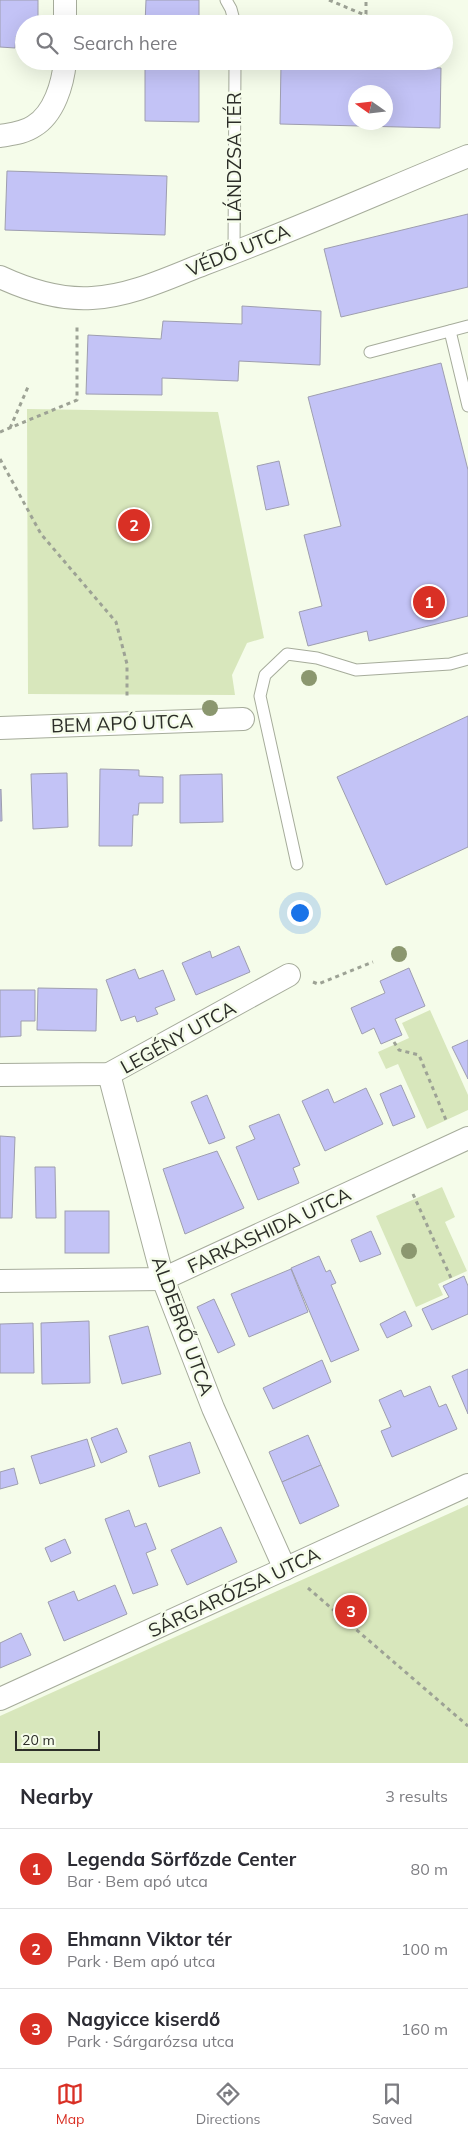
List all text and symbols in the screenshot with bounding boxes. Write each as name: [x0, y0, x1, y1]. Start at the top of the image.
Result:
search box: [15, 15, 453, 70]
icon: search: [33, 29, 61, 57]
text: Search here: [73, 31, 177, 55]
north arrow: [348, 85, 393, 130]
street label: LÁNDZSA TÉR: [222, 92, 246, 222]
street label: VÉDŐ UTCA: [183, 218, 293, 282]
pin: 2: [118, 506, 150, 544]
pin: 1: [413, 583, 445, 621]
street label: BEM APÓ UTCA: [50, 709, 194, 737]
your location: [287, 900, 313, 926]
street label: LEGÉNY UTCA: [116, 995, 240, 1079]
street label: FARKASHIDA UTCA: [184, 1182, 354, 1278]
street label: ALDEBRŐ UTCA: [147, 1253, 219, 1399]
street label: SÁRGARÓZSA UTCA: [144, 1542, 324, 1642]
pin: 3: [335, 1592, 367, 1630]
scale bar: [15, 1728, 100, 1751]
text: 20 m: [22, 1731, 55, 1749]
text: Nearby: [20, 1783, 93, 1809]
text: 3 results: [385, 1786, 448, 1806]
text: Legenda Sörfőzde Center: [67, 1847, 296, 1871]
text: 1: [31, 1859, 41, 1879]
text: 80 m: [411, 1859, 448, 1879]
text: Bar · Bem apó utca: [67, 1871, 208, 1891]
text: Ehmann Viktor tér: [67, 1927, 232, 1951]
text: 2: [31, 1939, 41, 1959]
text: 100 m: [401, 1939, 448, 1959]
text: Park · Bem apó utca: [67, 1951, 215, 1971]
text: Nagyicce kiserdő: [67, 2007, 220, 2031]
text: 3: [31, 2019, 41, 2039]
text: 160 m: [401, 2019, 448, 2039]
text: Park · Sárgarózsa utca: [67, 2031, 234, 2051]
tab: Map: [56, 2080, 84, 2128]
tab: Directions: [196, 2080, 261, 2128]
tab: Saved: [372, 2080, 412, 2128]

